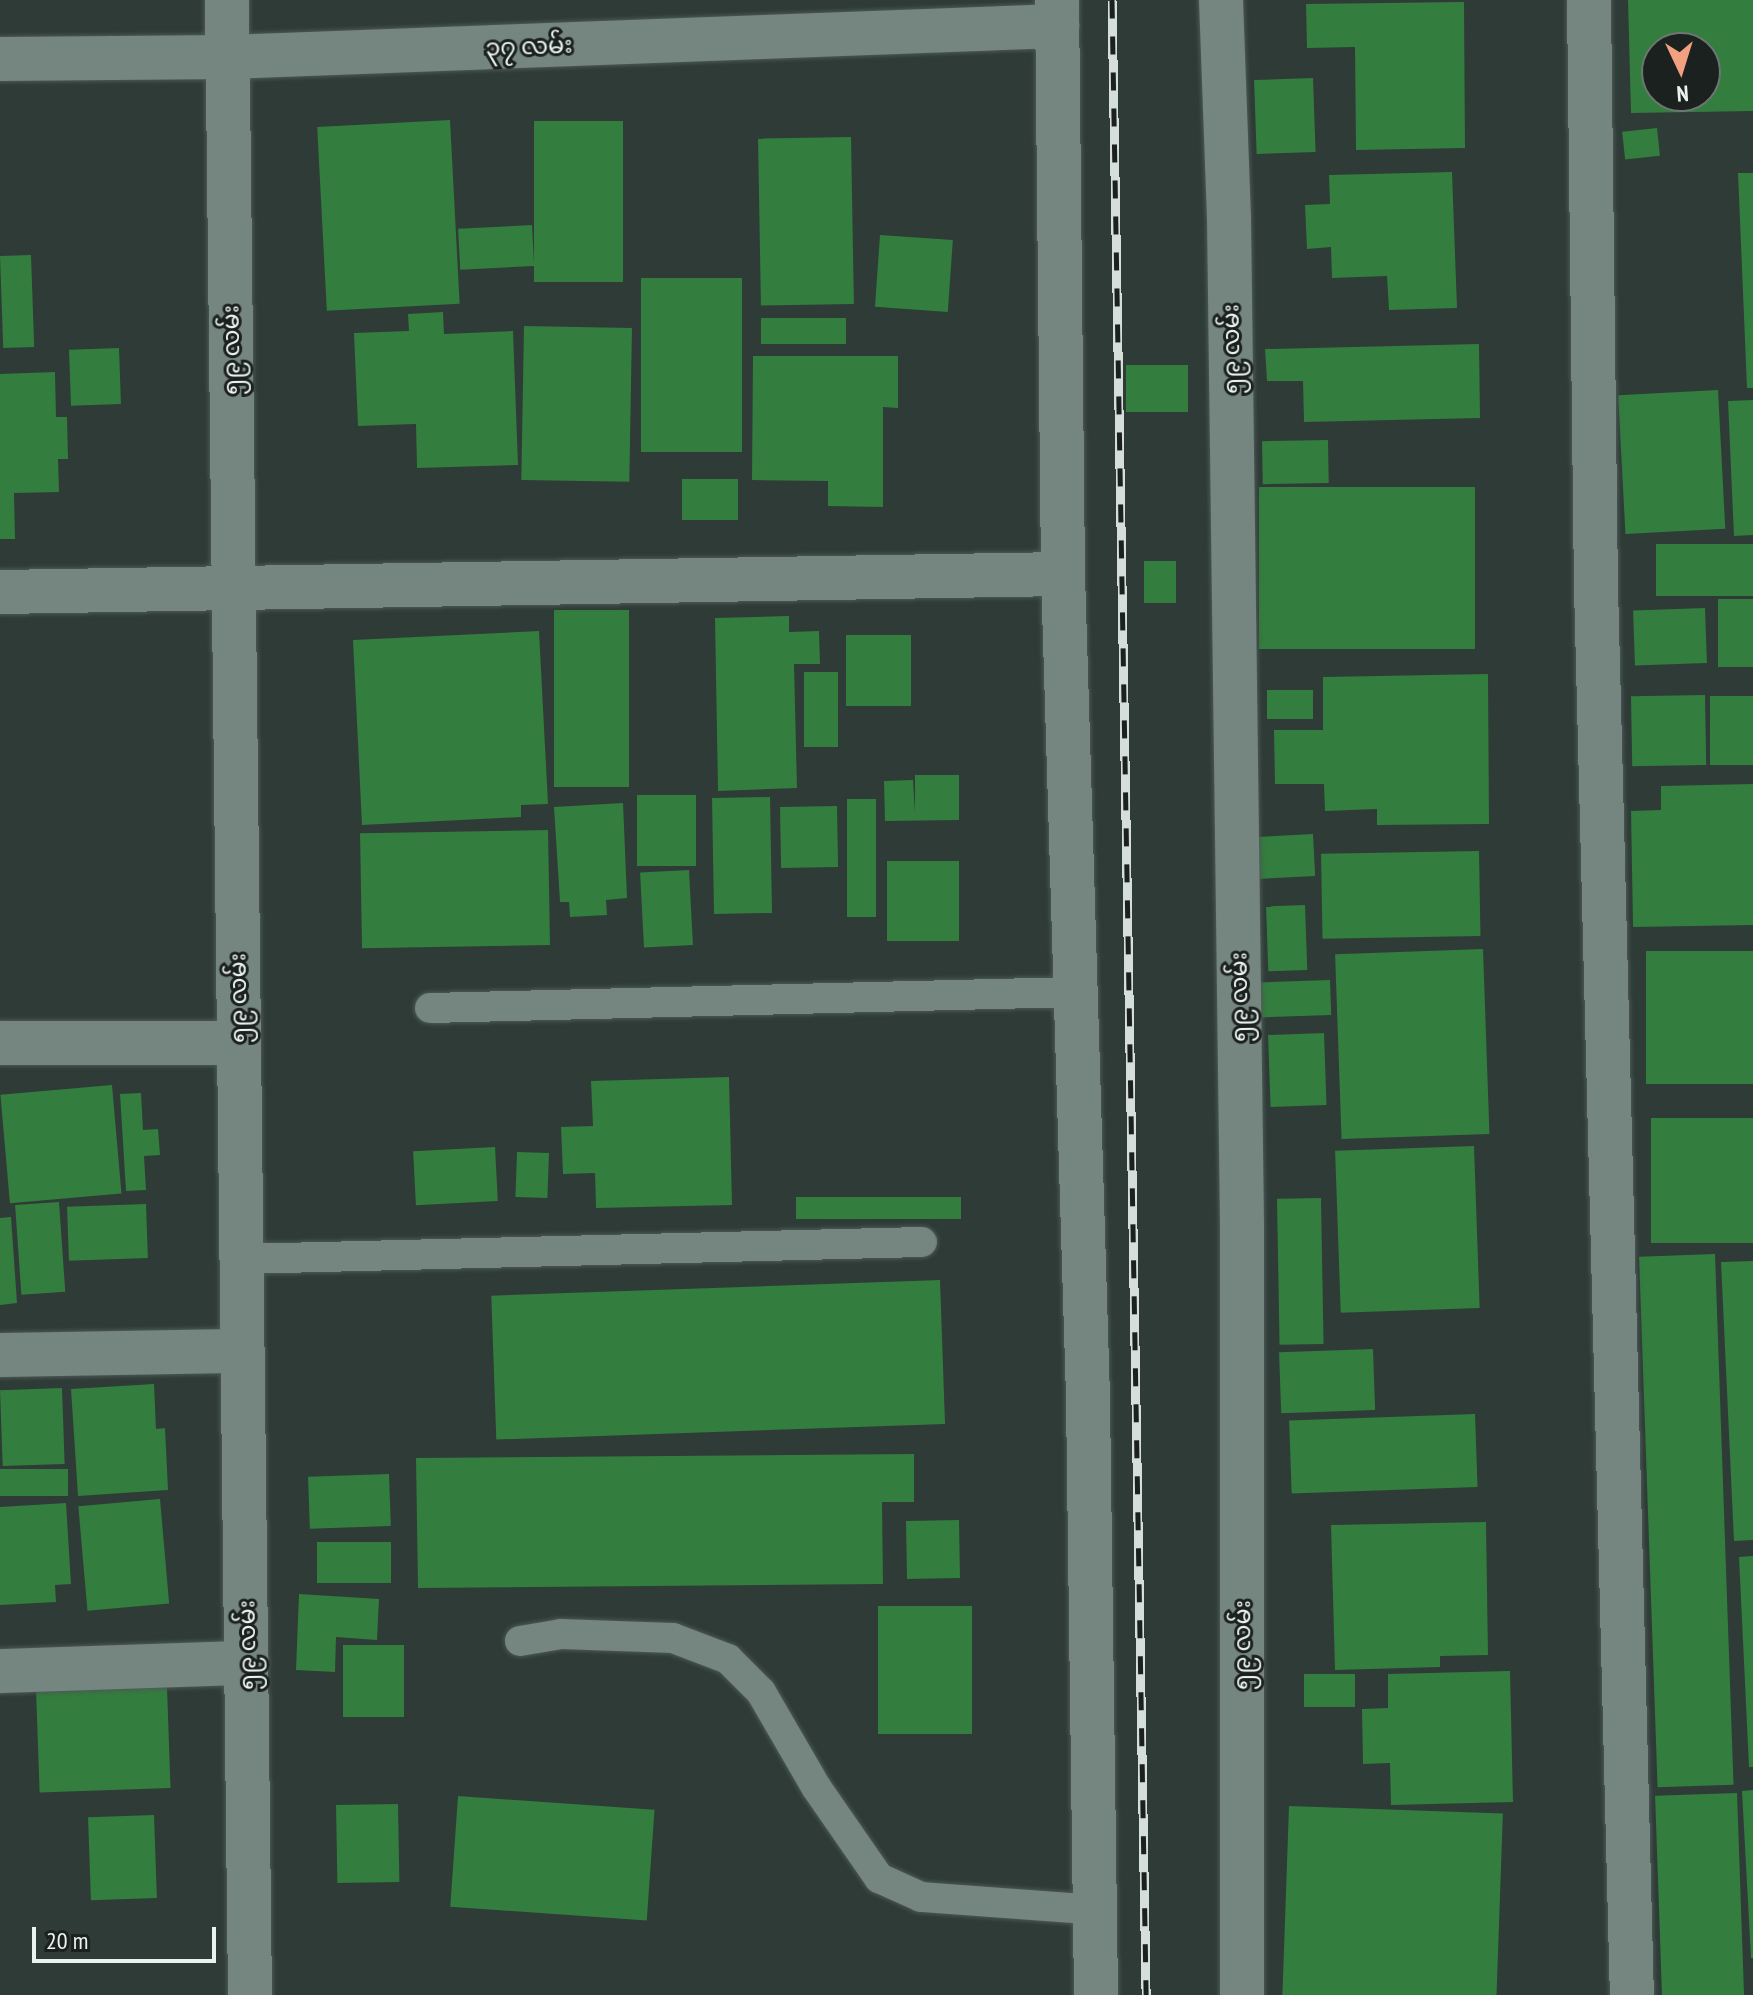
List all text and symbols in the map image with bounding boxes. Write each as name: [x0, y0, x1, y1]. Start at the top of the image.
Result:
street label: ၃၇ လမ်း: [485, 30, 573, 62]
north arrow: [1641, 32, 1721, 112]
text: N: [1676, 80, 1689, 108]
street label: ၅၉ လမ်း: [1216, 304, 1246, 394]
street label: ၅၉ လမ်း: [216, 305, 246, 395]
street label: ၅၉ လမ်း: [1224, 952, 1254, 1042]
street label: ၅၉ လမ်း: [223, 953, 253, 1043]
street label: ၅၉ လမ်း: [232, 1600, 262, 1690]
street label: ၅၉ လမ်း: [1228, 1600, 1256, 1690]
scale bar: [36, 1911, 220, 1961]
text: 20 m: [46, 1925, 88, 1956]

